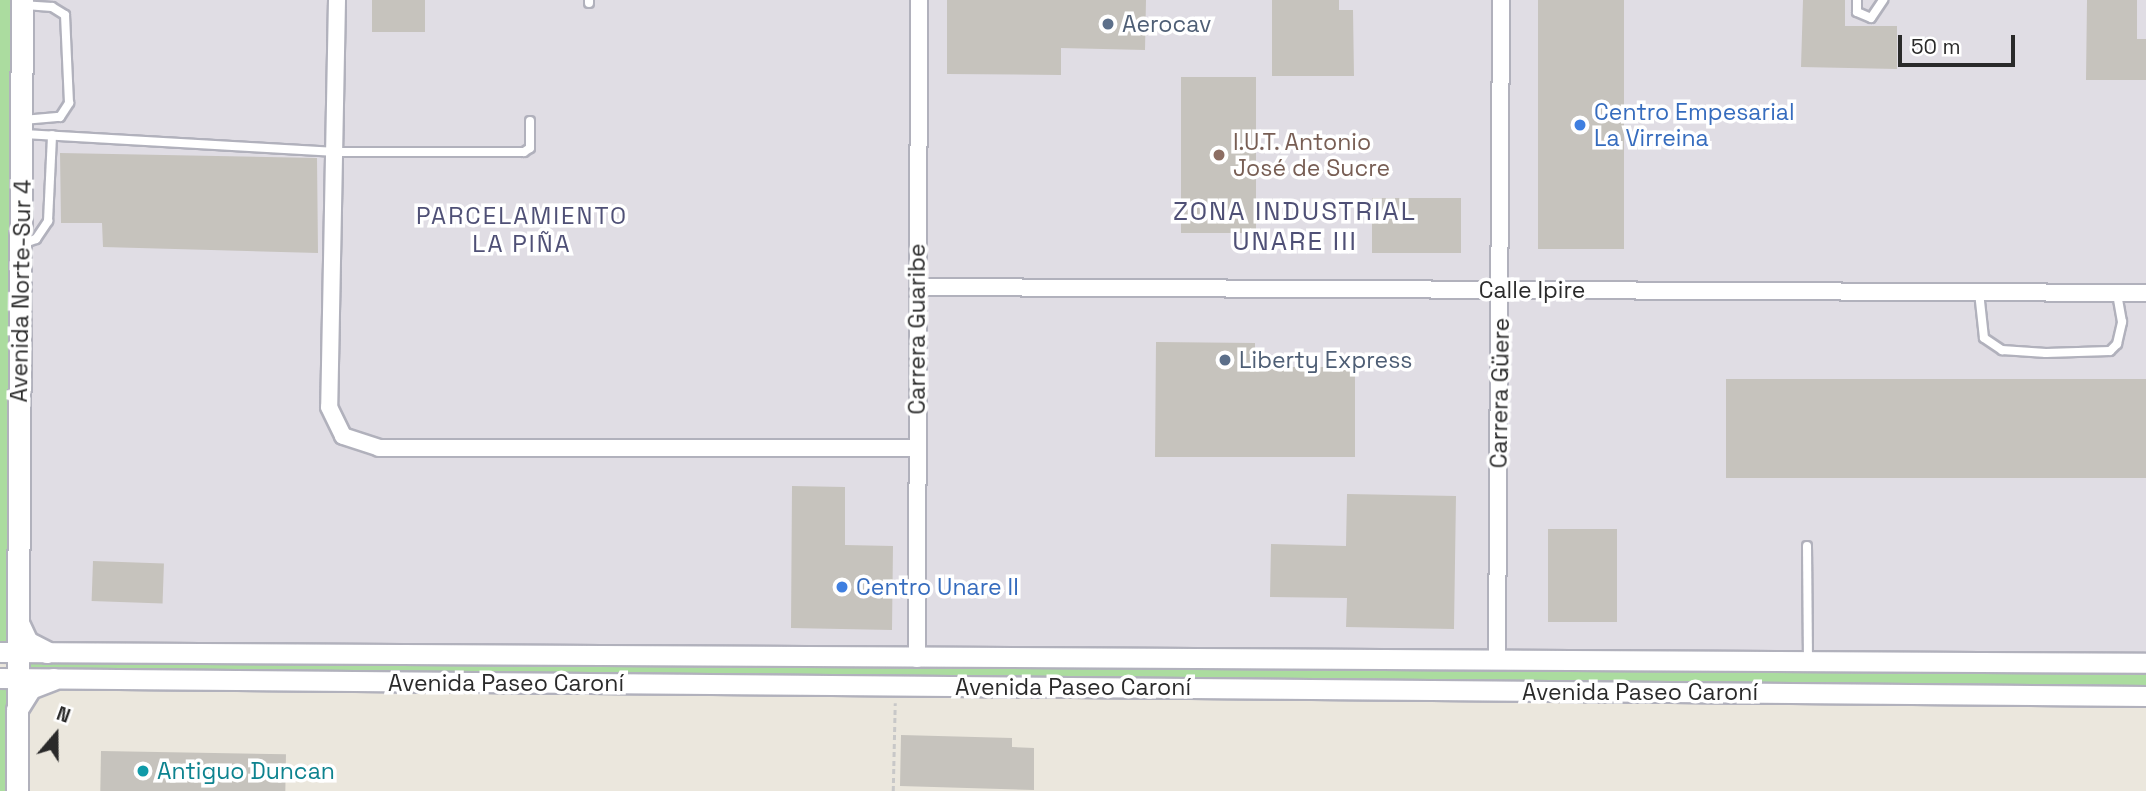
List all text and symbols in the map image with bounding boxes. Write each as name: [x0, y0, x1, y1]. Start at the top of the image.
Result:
place label: Aerocav: [1122, 10, 1211, 38]
marker: Aerocav: [1100, 16, 1116, 32]
scale bar: [1901, 21, 2018, 65]
text: 50 m: [1911, 33, 1961, 60]
place label: Centro Empesarial La Virreina: [1594, 98, 1795, 152]
marker: Centro Empesarial La Virreina: [1572, 117, 1588, 133]
place label: I.U.T. Antonio José de Sucre: [1233, 128, 1390, 182]
marker: I.U.T. Antonio José de Sucre: [1211, 147, 1227, 163]
street label: Avenida Norte-Sur 4: [5, 179, 37, 403]
district label: ZONA INDUSTRIAL UNARE III: [1175, 196, 1415, 258]
district label: PARCELAMIENTO LA PIÑA: [418, 202, 626, 258]
street label: Carrera Guaribe: [903, 243, 931, 415]
street label: Calle Ipire: [1479, 276, 1585, 304]
street label: Carrera Güere: [1485, 317, 1515, 469]
place label: Liberty Express: [1239, 346, 1412, 374]
marker: Liberty Express: [1217, 352, 1233, 368]
place label: Centro Unare II: [856, 573, 1019, 601]
marker: Centro Unare II: [834, 579, 850, 595]
street label: Avenida Paseo Caroní: [388, 669, 624, 697]
street label: Avenida Paseo Caroní: [955, 673, 1191, 701]
street label: Avenida Paseo Caroní: [1522, 678, 1758, 706]
north arrow: [21, 700, 91, 770]
text: N: [53, 701, 74, 729]
place label: Antiguo Duncan: [157, 757, 335, 785]
marker: Antiguo Duncan: [135, 763, 151, 779]

